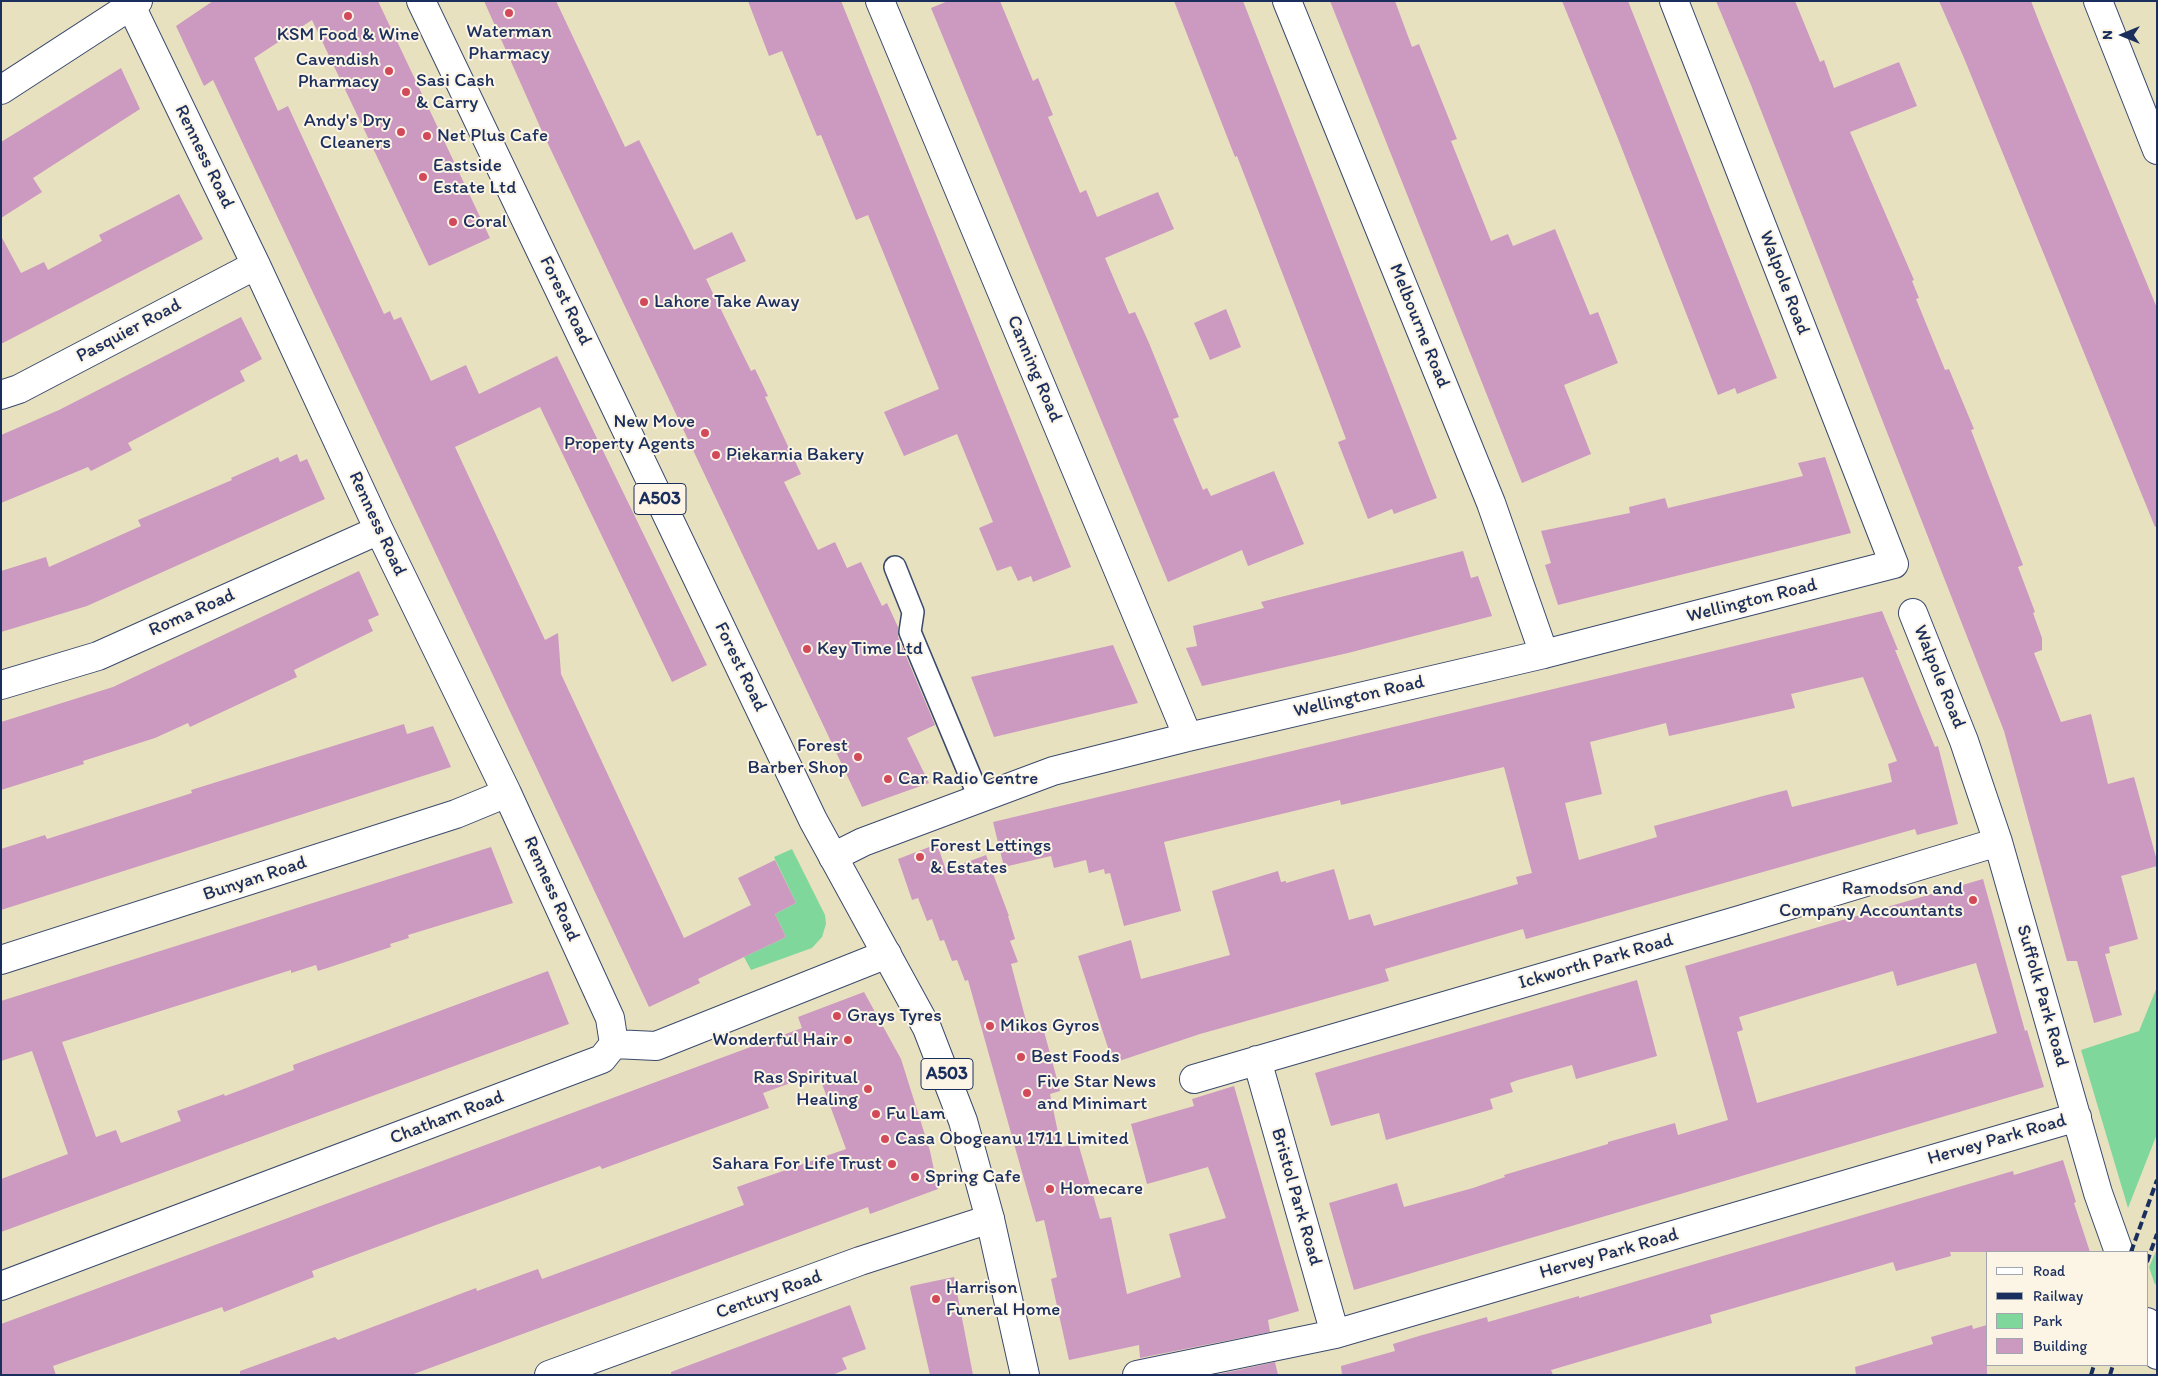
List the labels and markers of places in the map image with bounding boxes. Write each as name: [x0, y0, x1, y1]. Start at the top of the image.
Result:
marker: Waterman Pharmacy: [503, 7, 515, 19]
marker: KSM Food & Wine: [342, 10, 354, 22]
place label: Waterman Pharmacy: [466, 21, 552, 65]
place label: KSM Food & Wine: [277, 24, 419, 46]
place label: Cavendish Pharmacy: [296, 49, 379, 93]
marker: Cavendish Pharmacy: [383, 65, 395, 77]
place label: Sasi Cash & Carry: [416, 70, 494, 114]
marker: Sasi Cash & Carry: [400, 86, 412, 98]
place label: Andy's Dry Cleaners: [304, 110, 391, 154]
place label: Net Plus Cafe: [437, 125, 548, 147]
marker: Andy's Dry Cleaners: [395, 126, 407, 138]
marker: Net Plus Cafe: [421, 130, 433, 142]
place label: Eastside Estate Ltd: [433, 155, 516, 199]
marker: Eastside Estate Ltd: [417, 171, 429, 183]
place label: Coral: [463, 211, 507, 233]
marker: Coral: [447, 216, 459, 228]
place label: Lahore Take Away: [654, 291, 799, 313]
marker: Lahore Take Away: [638, 296, 650, 308]
place label: New Move Property Agents: [564, 411, 695, 455]
marker: New Move Property Agents: [699, 427, 711, 439]
place label: Piekarnia Bakery: [726, 444, 864, 466]
marker: Piekarnia Bakery: [710, 449, 722, 461]
place label: Key Time Ltd: [817, 638, 923, 660]
marker: Key Time Ltd: [801, 643, 813, 655]
place label: Forest Barber Shop: [748, 735, 848, 779]
marker: Forest Barber Shop: [852, 751, 864, 763]
place label: Car Radio Centre: [898, 768, 1038, 790]
marker: Car Radio Centre: [882, 773, 894, 785]
place label: Forest Lettings & Estates: [930, 835, 1051, 879]
marker: Forest Lettings & Estates: [914, 851, 926, 863]
place label: Ramodson and Company Accountants: [1779, 878, 1963, 922]
marker: Ramodson and Company Accountants: [1967, 894, 1979, 906]
place label: Grays Tyres: [847, 1005, 942, 1027]
marker: Grays Tyres: [831, 1010, 843, 1022]
place label: Mikos Gyros: [1000, 1015, 1099, 1037]
marker: Mikos Gyros: [984, 1020, 996, 1032]
place label: Wonderful Hair: [712, 1029, 838, 1051]
marker: Wonderful Hair: [842, 1034, 854, 1046]
place label: Best Foods: [1031, 1046, 1120, 1068]
marker: Best Foods: [1015, 1051, 1027, 1063]
place label: Ras Spiritual Healing: [753, 1067, 858, 1111]
place label: Five Star News and Minimart: [1037, 1071, 1156, 1115]
marker: Ras Spiritual Healing: [862, 1083, 874, 1095]
marker: Five Star News and Minimart: [1021, 1087, 1033, 1099]
place label: Fu Lam: [886, 1103, 946, 1125]
marker: Fu Lam: [870, 1108, 882, 1120]
place label: Casa Obogeanu 1711 Limited: [895, 1128, 1129, 1150]
marker: Casa Obogeanu 1711 Limited: [879, 1133, 891, 1145]
place label: Sahara For Life Trust: [712, 1153, 882, 1175]
marker: Sahara For Life Trust: [886, 1158, 898, 1170]
place label: Spring Cafe: [925, 1166, 1021, 1188]
marker: Spring Cafe: [909, 1171, 921, 1183]
place label: Homecare: [1060, 1178, 1143, 1200]
marker: Homecare: [1044, 1183, 1056, 1195]
place label: Harrison Funeral Home: [946, 1277, 1060, 1321]
marker: Harrison Funeral Home: [930, 1293, 942, 1305]

